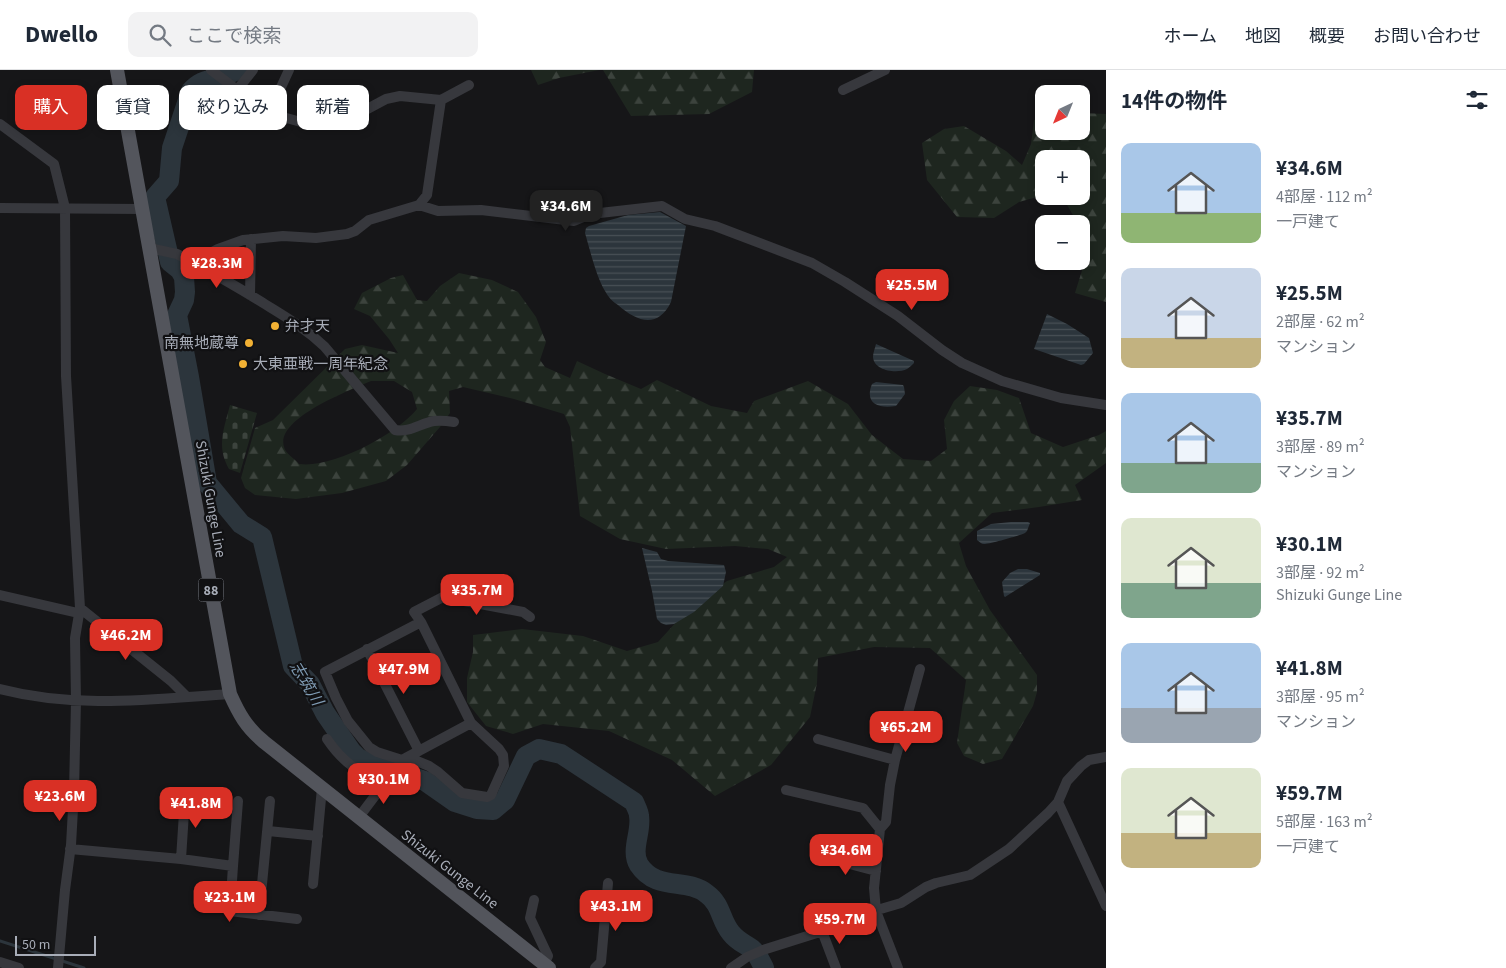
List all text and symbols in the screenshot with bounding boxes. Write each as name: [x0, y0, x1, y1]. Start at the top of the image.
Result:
search box: [128, 12, 478, 57]
text: Dwello: [25, 17, 98, 52]
icon: search: [146, 21, 174, 49]
text: ここで検索: [186, 23, 281, 50]
text: ホーム: [1164, 24, 1217, 49]
text: 地図: [1245, 24, 1281, 49]
text: 概要: [1309, 24, 1345, 49]
text: お問い合わせ: [1373, 24, 1481, 49]
chip: 購入: [15, 85, 87, 130]
chip: 賃貸: [97, 85, 169, 130]
chip: 絞り込み: [179, 85, 287, 130]
chip: 新着: [297, 85, 369, 130]
north arrow: [1035, 85, 1090, 140]
map controls: [1035, 85, 1090, 270]
text: 14件の物件: [1121, 86, 1227, 116]
icon: filters: [1463, 86, 1491, 114]
button: +: [1035, 150, 1090, 205]
text: ¥34.6M: [1276, 153, 1343, 183]
icon: home: [1161, 163, 1221, 223]
text: 4部屋 · 112 m²: [1276, 186, 1373, 208]
pin: ¥34.6M: [525, 190, 607, 232]
text: ¥34.6M: [541, 195, 591, 217]
text: 一戸建て: [1276, 211, 1340, 233]
button: −: [1035, 215, 1090, 270]
pin: ¥28.3M: [176, 246, 258, 289]
text: ¥28.3M: [192, 252, 242, 274]
pin: ¥25.5M: [871, 268, 953, 311]
text: ¥25.5M: [887, 274, 937, 296]
text: ¥25.5M: [1276, 278, 1343, 308]
icon: home: [1161, 288, 1221, 348]
text: 2部屋 · 62 m²: [1276, 311, 1365, 333]
place label: 弁才天: [285, 316, 330, 337]
marker: 弁才天: [269, 320, 281, 332]
place label: 南無地蔵尊: [164, 333, 239, 354]
text: マンション: [1276, 336, 1356, 358]
marker: 南無地蔵尊: [243, 337, 255, 349]
place label: 大東亜戦一周年紀念: [253, 354, 388, 375]
marker: 大東亜戦一周年紀念: [237, 358, 249, 370]
text: ¥35.7M: [1276, 403, 1343, 433]
icon: home: [1161, 413, 1221, 473]
text: 3部屋 · 89 m²: [1276, 436, 1365, 458]
street label: Shizuki Gunge Line: [190, 439, 231, 559]
text: マンション: [1276, 461, 1356, 483]
text: ¥30.1M: [1276, 529, 1343, 559]
icon: home: [1161, 538, 1221, 598]
text: 3部屋 · 92 m²: [1276, 562, 1365, 584]
pin: ¥35.7M: [436, 574, 518, 616]
road number: 88: [198, 578, 224, 602]
text: ¥35.7M: [452, 579, 502, 601]
text: Shizuki Gunge Line: [1276, 584, 1402, 606]
pin: ¥46.2M: [85, 618, 167, 661]
text: ¥46.2M: [101, 624, 151, 646]
pin: ¥47.9M: [363, 652, 445, 695]
text: ¥41.8M: [1276, 653, 1343, 683]
water label: 志筑川: [284, 657, 329, 711]
text: ¥47.9M: [379, 658, 429, 680]
icon: home: [1161, 663, 1221, 723]
text: 3部屋 · 95 m²: [1276, 686, 1365, 708]
pin: ¥65.2M: [865, 710, 947, 753]
text: マンション: [1276, 711, 1356, 733]
text: ¥65.2M: [881, 716, 931, 738]
pin: ¥30.1M: [343, 762, 425, 805]
text: ¥30.1M: [359, 768, 409, 790]
text: ¥59.7M: [1276, 778, 1343, 808]
pin: ¥23.6M: [19, 780, 101, 822]
text: ¥23.6M: [35, 785, 85, 807]
pin: ¥41.8M: [155, 786, 237, 829]
icon: home: [1161, 788, 1221, 848]
text: ¥41.8M: [171, 792, 221, 814]
text: 5部屋 · 163 m²: [1276, 811, 1373, 833]
street label: Shizuki Gunge Line: [397, 825, 503, 914]
pin: ¥34.6M: [805, 834, 887, 876]
text: 一戸建て: [1276, 836, 1340, 858]
text: ¥34.6M: [821, 839, 871, 861]
pin: ¥23.1M: [189, 880, 271, 923]
text: ¥23.1M: [205, 886, 255, 908]
pin: ¥43.1M: [575, 890, 657, 932]
text: ¥43.1M: [591, 895, 641, 917]
pin: ¥59.7M: [799, 902, 881, 945]
text: ¥59.7M: [815, 908, 865, 930]
scale bar: [15, 933, 96, 956]
text: 50 m: [22, 935, 50, 955]

